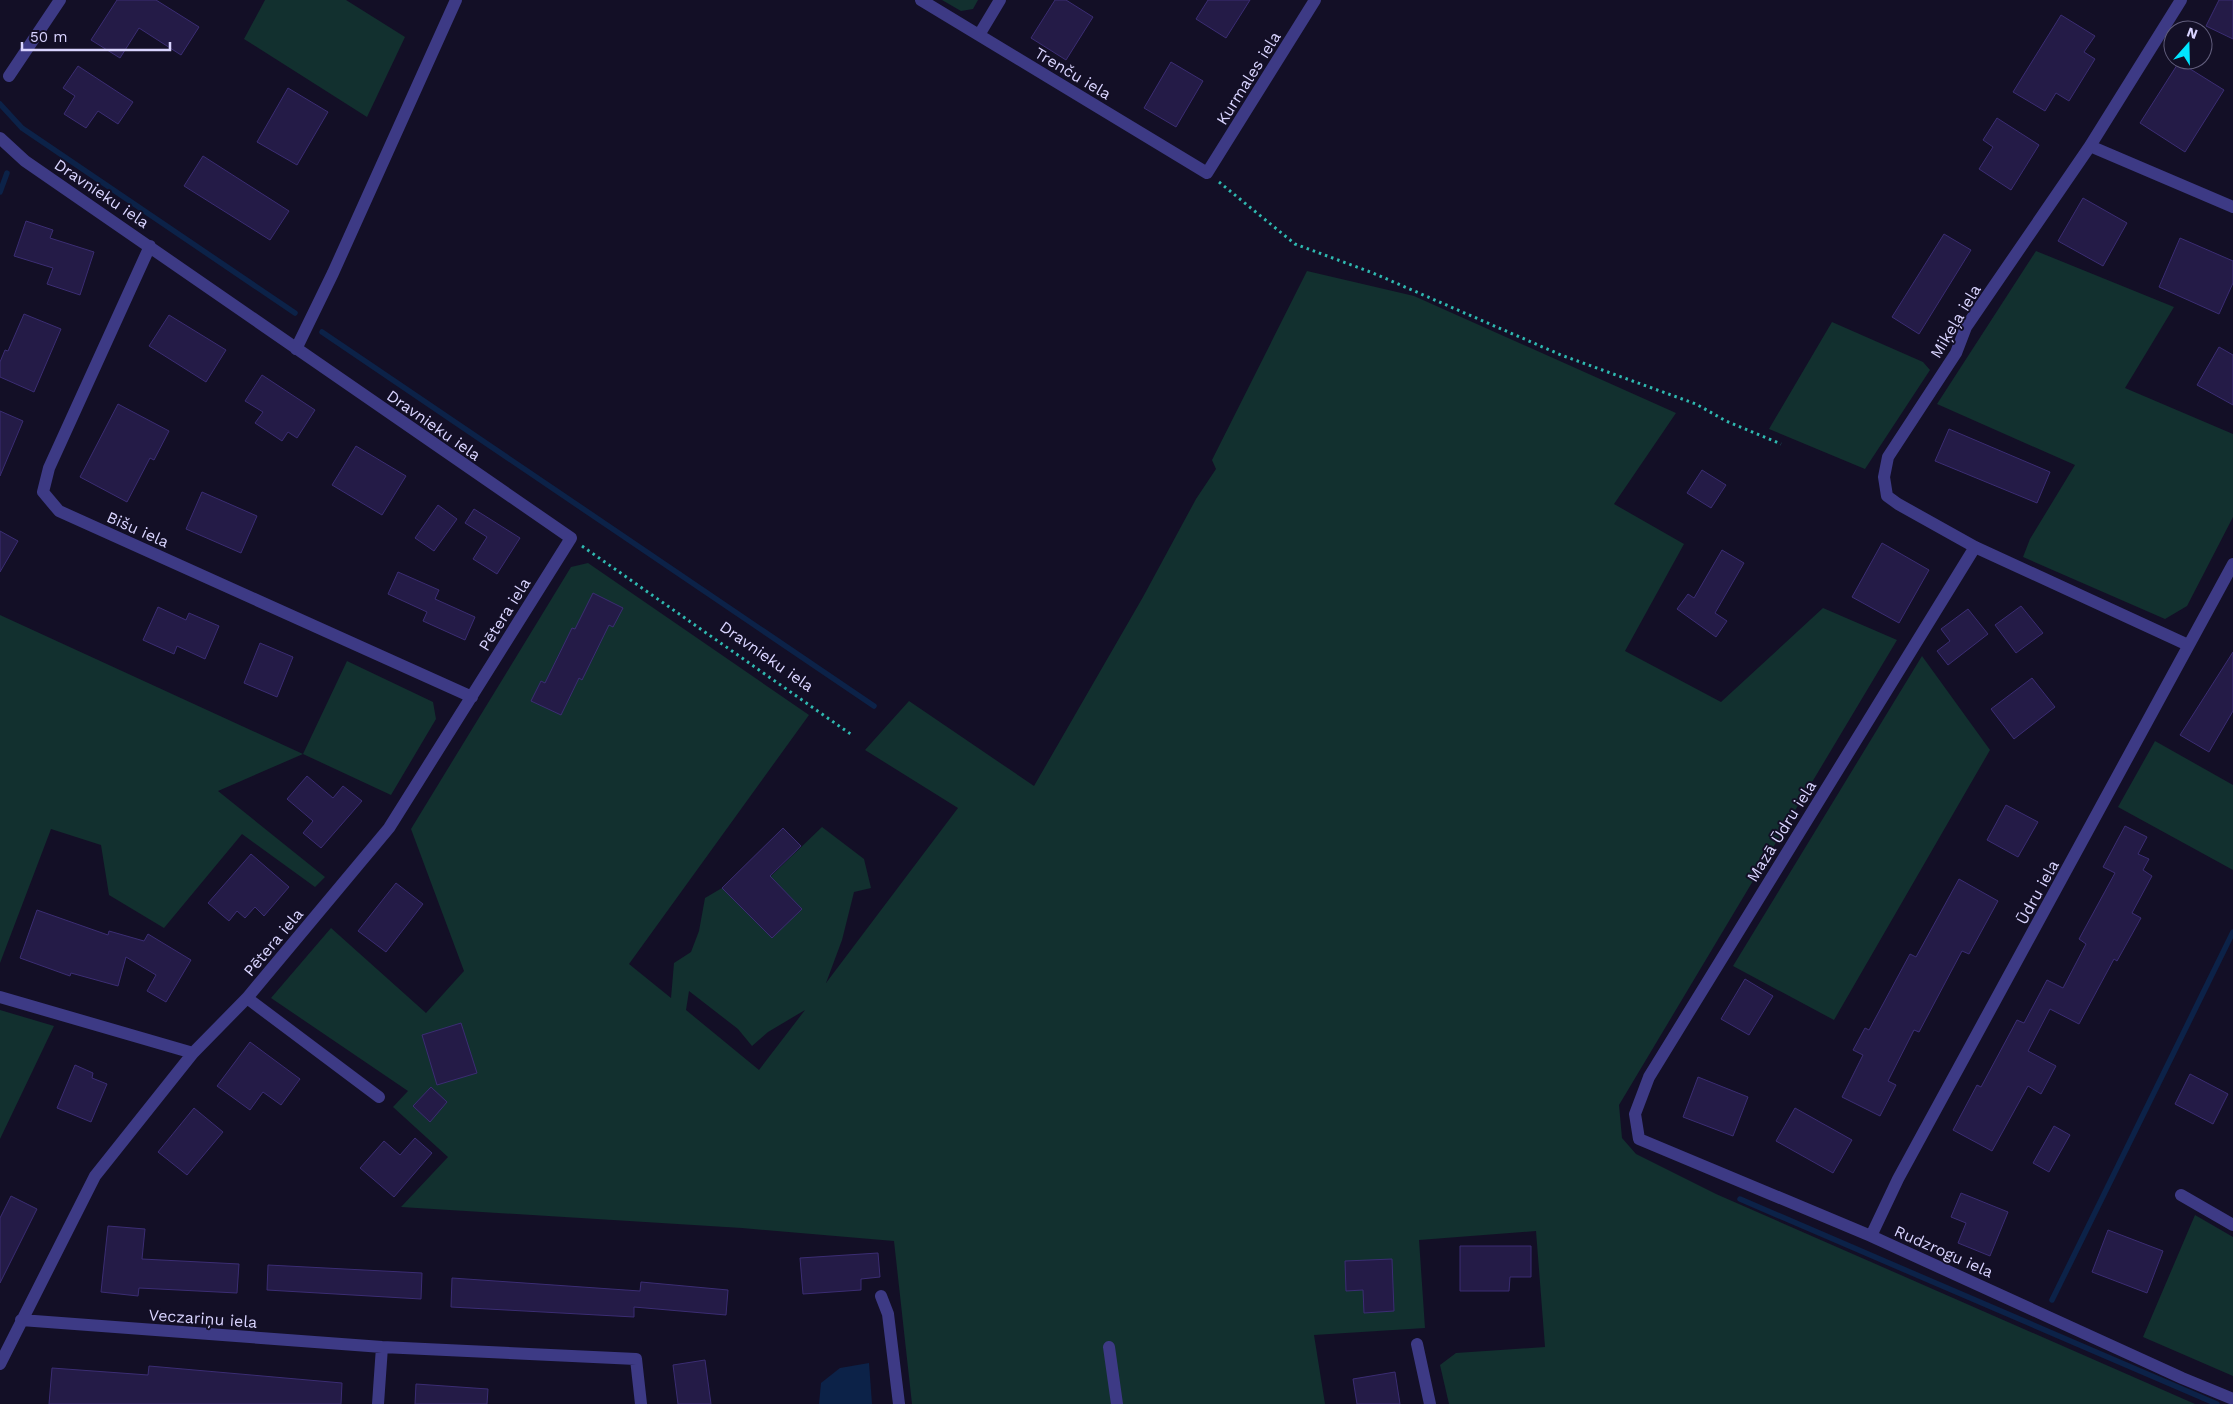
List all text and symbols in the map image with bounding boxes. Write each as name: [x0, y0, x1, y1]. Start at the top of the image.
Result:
scale bar: [22, 20, 170, 52]
north arrow: [2163, 20, 2213, 70]
text: N: [2185, 23, 2200, 42]
text: 50 m: [30, 28, 67, 46]
street label: Kurmales iela: [1212, 28, 1285, 128]
street label: Trenču iela: [1031, 43, 1114, 104]
street label: Dravnieku iela: [51, 155, 153, 232]
street label: Miķeļa iela: [1926, 281, 1985, 361]
street label: Dravnieku iela: [383, 386, 484, 465]
street label: Bišu iela: [104, 507, 172, 552]
street label: Pētera iela: [475, 574, 534, 654]
street label: Dravnieku iela: [716, 617, 817, 696]
street label: Mazā Ūdru iela: [1743, 777, 1820, 885]
street label: Ūdru iela: [2012, 857, 2063, 928]
street label: Pētera iela: [240, 905, 307, 980]
street label: Rudzrogu iela: [1891, 1221, 1996, 1282]
street label: Veczariņu iela: [148, 1305, 258, 1332]

